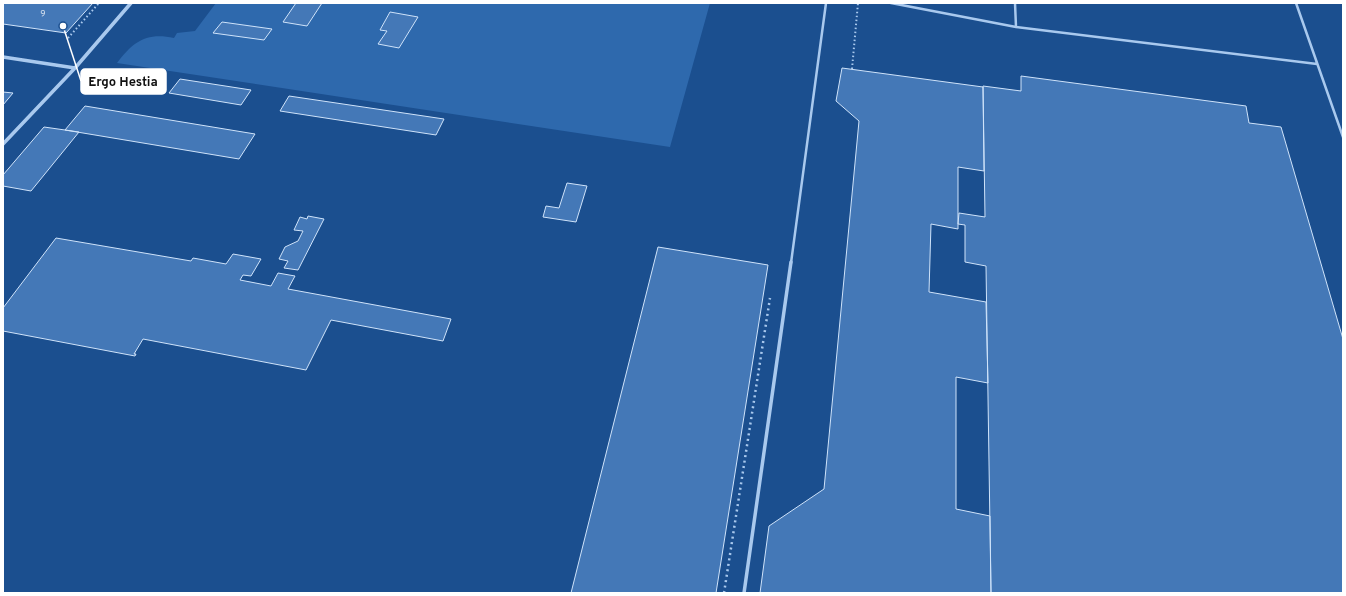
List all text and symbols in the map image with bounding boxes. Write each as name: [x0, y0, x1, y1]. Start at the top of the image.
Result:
house number: 9: [40, 9, 46, 20]
callout: Ergo Hestia: [81, 69, 166, 94]
text: Ergo Hestia: [88, 75, 158, 91]

